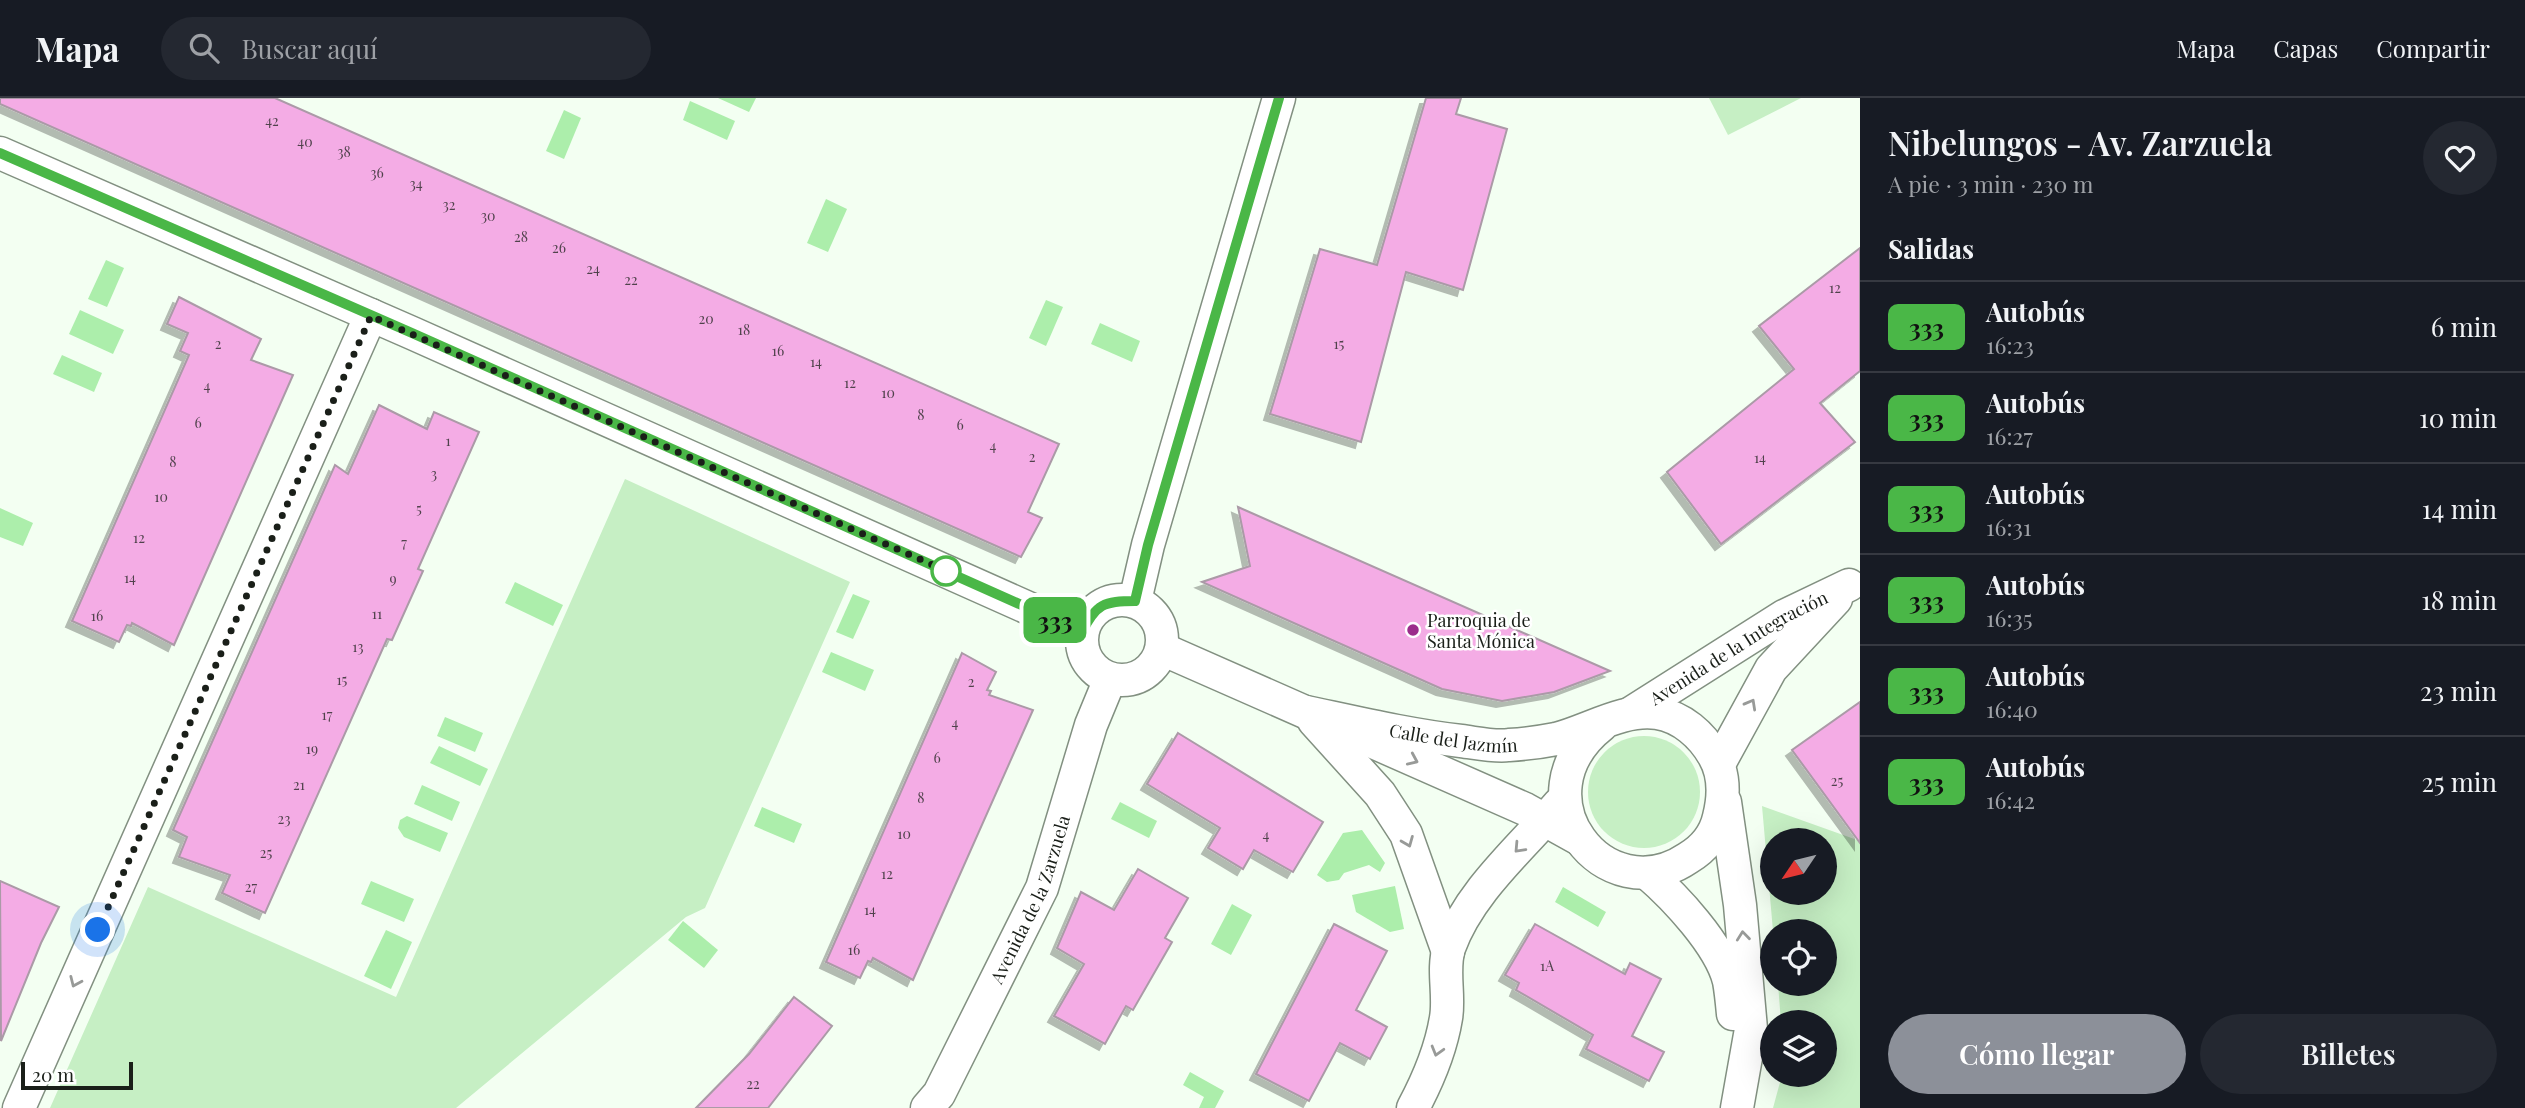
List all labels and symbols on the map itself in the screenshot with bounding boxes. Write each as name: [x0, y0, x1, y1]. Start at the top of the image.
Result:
house number: 42: [265, 111, 279, 130]
house number: 40: [297, 132, 313, 151]
house number: 38: [337, 142, 351, 161]
house number: 36: [370, 163, 384, 182]
house number: 34: [409, 174, 423, 193]
house number: 32: [442, 195, 456, 214]
house number: 30: [481, 206, 495, 225]
house number: 28: [514, 227, 528, 246]
house number: 26: [552, 238, 566, 257]
house number: 24: [586, 259, 600, 278]
house number: 22: [624, 270, 638, 289]
house number: 12: [1829, 278, 1841, 297]
house number: 20: [698, 309, 714, 328]
house number: 18: [738, 320, 750, 339]
house number: 2: [215, 334, 222, 353]
house number: 15: [1334, 334, 1345, 353]
house number: 16: [772, 341, 784, 360]
house number: 14: [810, 352, 822, 371]
house number: 12: [844, 373, 856, 392]
house number: 4: [204, 376, 211, 395]
house number: 10: [881, 383, 895, 402]
house number: 8: [917, 405, 925, 424]
house number: 6: [194, 413, 202, 432]
house number: 6: [956, 415, 964, 434]
house number: 1: [445, 431, 451, 450]
house number: 4: [990, 436, 997, 455]
house number: 2: [1029, 447, 1036, 466]
house number: 14: [1754, 448, 1766, 467]
house number: 8: [169, 452, 177, 471]
house number: 3: [431, 464, 437, 483]
house number: 10: [154, 487, 168, 506]
house number: 5: [416, 499, 422, 518]
house number: 12: [133, 528, 145, 547]
house number: 7: [401, 533, 407, 552]
unlabelled marker: [931, 556, 961, 586]
house number: 14: [124, 568, 136, 587]
house number: 9: [389, 569, 397, 588]
street label: Avenida de la Integración: [1644, 585, 1832, 711]
line badge: 333: [1015, 597, 1095, 643]
house number: 11: [372, 604, 382, 623]
house number: 16: [91, 606, 103, 625]
place label: Parroquia de Santa Mónica: [1427, 608, 1535, 653]
marker: Parroquia de Santa Mónica: [1405, 622, 1421, 638]
house number: 13: [352, 637, 364, 656]
house number: 15: [337, 670, 348, 689]
house number: 2: [968, 672, 975, 691]
one-way arrow: [1742, 699, 1756, 711]
house number: 17: [322, 705, 333, 724]
house number: 4: [952, 713, 959, 732]
street label: Calle del Jazmín: [1387, 718, 1519, 758]
house number: 19: [306, 739, 318, 758]
house number: 6: [933, 748, 941, 767]
one-way arrow: [1405, 752, 1418, 766]
house number: 25: [1831, 771, 1843, 790]
house number: 21: [293, 775, 305, 794]
house number: 8: [917, 788, 925, 807]
house number: 23: [277, 809, 291, 828]
street label: Avenida de la Zarzuela: [984, 812, 1075, 988]
house number: 10: [897, 824, 911, 843]
house number: 4: [1263, 825, 1270, 844]
north arrow: [1760, 828, 1838, 905]
one-way arrow: [1400, 835, 1414, 847]
one-way arrow: [1515, 840, 1527, 853]
house number: 25: [260, 843, 272, 862]
house number: 12: [881, 864, 893, 883]
house number: 27: [245, 877, 258, 896]
house number: 14: [864, 900, 876, 919]
your location: [80, 912, 115, 947]
one-way arrow: [1736, 931, 1751, 942]
house number: 16: [848, 940, 860, 959]
house number: 1A: [1540, 956, 1554, 975]
one-way arrow: [69, 975, 83, 988]
one-way arrow: [1430, 1045, 1445, 1057]
scale bar: [21, 1059, 133, 1091]
house number: 22: [746, 1074, 760, 1093]

